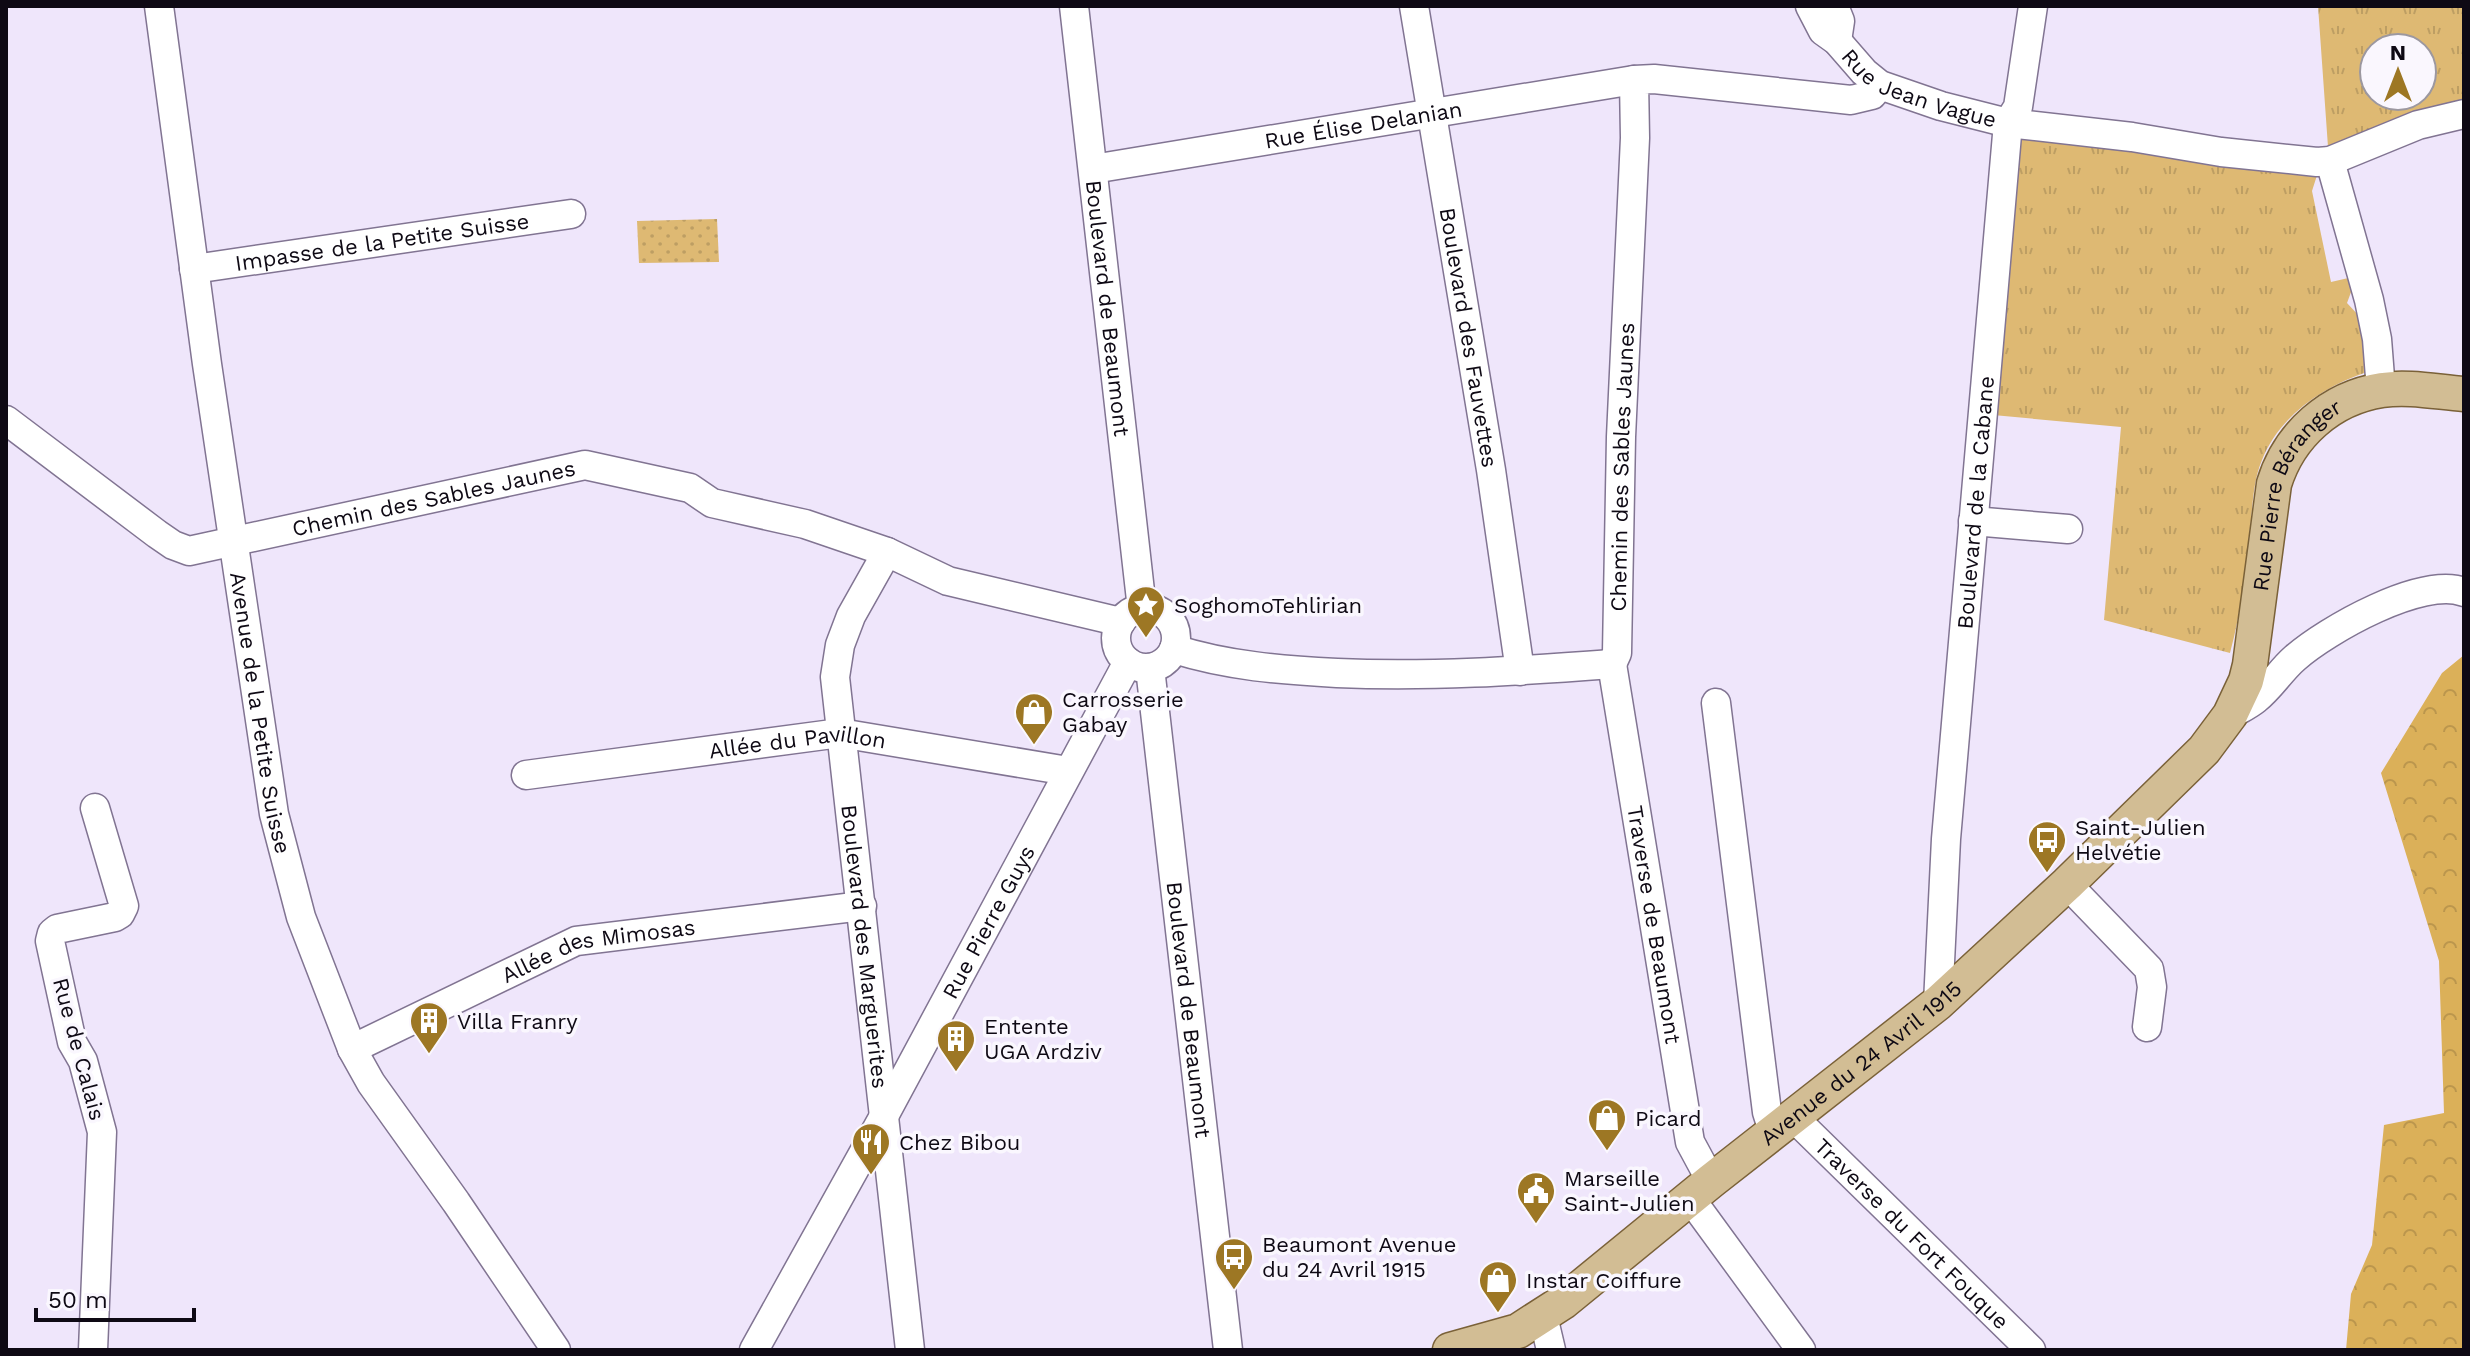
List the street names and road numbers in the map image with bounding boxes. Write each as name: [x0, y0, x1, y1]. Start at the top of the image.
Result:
street label: Rue Jean Vague: [1837, 43, 1999, 132]
street label: Rue Élise Delanian: [1263, 96, 1464, 153]
street label: Boulevard de Beaumont: [1081, 179, 1135, 438]
street label: Boulevard des Fauvettes: [1435, 206, 1503, 469]
street label: Impasse de la Petite Suisse: [233, 208, 531, 275]
street label: Chemin des Sables Jaunes: [1605, 322, 1639, 612]
street label: Boulevard de la Cabane: [1952, 375, 1999, 630]
street label: Rue Pierre Béranger: [2247, 393, 2345, 592]
street label: Chemin des Sables Jaunes: [290, 455, 578, 541]
street label: Avenue de la Petite Suisse: [226, 570, 296, 856]
street label: Allée du Pavillon: [707, 720, 888, 763]
street label: Boulevard des Marguerites: [837, 803, 893, 1090]
street label: Traverse de Beaumont: [1623, 804, 1686, 1046]
street label: Rue Pierre Guys: [937, 841, 1040, 1003]
street label: Boulevard de Beaumont: [1162, 880, 1216, 1139]
street label: Allée des Mimosas: [497, 914, 696, 988]
street label: Rue de Calais: [48, 975, 110, 1123]
street label: Avenue du 24 Avril 1915: [1755, 976, 1966, 1150]
street label: Traverse du Fort Fouque: [1810, 1133, 2014, 1334]

